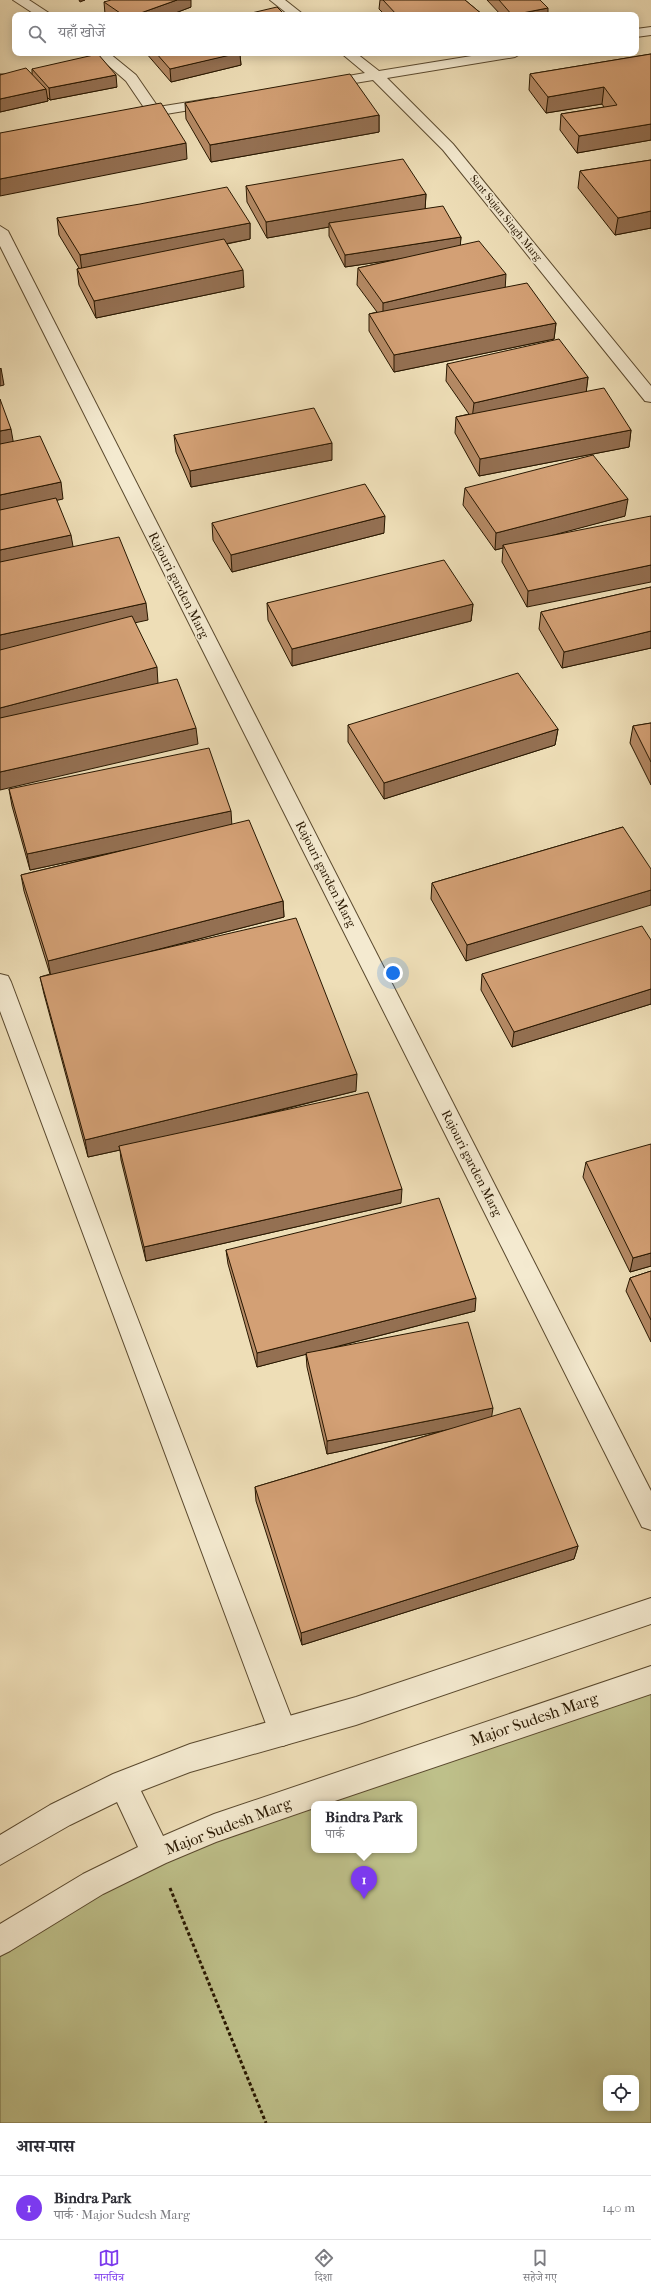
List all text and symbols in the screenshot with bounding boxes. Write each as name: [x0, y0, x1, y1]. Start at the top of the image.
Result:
search box: [12, 12, 639, 56]
icon: search: [26, 23, 48, 45]
text: यहाँ खोजें: [58, 23, 105, 41]
street label: Sant Sujan Singh Marg: [467, 172, 545, 264]
street label: Rajouri garden Marg: [146, 529, 213, 642]
street label: Rajouri garden Marg: [293, 818, 360, 931]
your location: [383, 963, 403, 983]
street label: Rajouri garden Marg: [439, 1107, 506, 1220]
street label: Major Sudesh Marg: [468, 1688, 601, 1750]
street label: Major Sudesh Marg: [162, 1793, 294, 1859]
popup: [311, 1801, 417, 1853]
text: Bindra Park: [325, 1808, 403, 1826]
text: पार्क: [325, 1826, 344, 1841]
pin: 1: [351, 1866, 377, 1899]
map controls: [603, 2075, 639, 2111]
button: locate: [603, 2075, 639, 2111]
text: आस-पास: [16, 2136, 75, 2156]
text: Bindra Park: [54, 2189, 131, 2207]
text: 1: [27, 2200, 31, 2215]
text: 140 m: [602, 2200, 635, 2215]
text: पार्क · Major Sudesh Marg: [54, 2207, 190, 2222]
tab: मानचित्र: [94, 2247, 124, 2288]
tab: दिशा: [313, 2247, 335, 2288]
tab: सहेजे गए: [523, 2247, 557, 2288]

